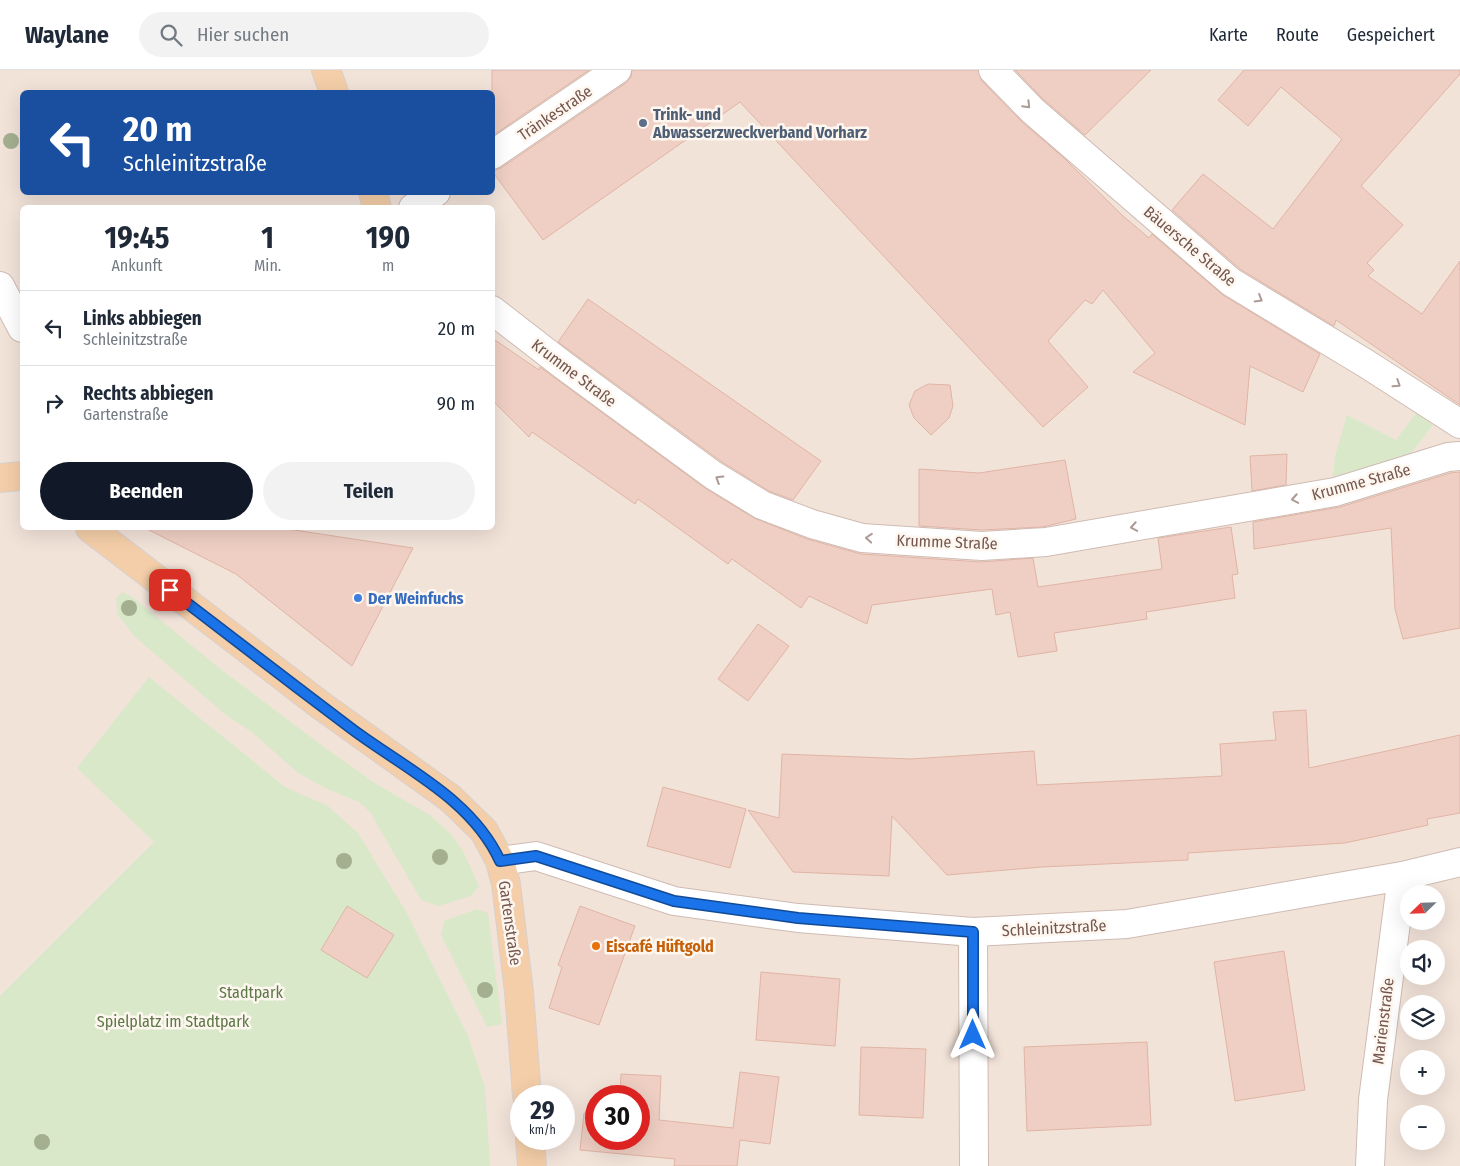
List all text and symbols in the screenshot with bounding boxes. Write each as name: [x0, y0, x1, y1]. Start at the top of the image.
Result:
search box: [139, 12, 489, 57]
text: Waylane: [25, 21, 109, 49]
icon: search: [157, 21, 185, 49]
text: Hier suchen: [197, 23, 289, 46]
text: Karte: [1209, 24, 1248, 46]
text: Route: [1276, 24, 1319, 46]
text: Gespeichert: [1347, 24, 1435, 46]
street label: Tränkestraße: [514, 81, 596, 145]
one-way arrow: [1021, 99, 1030, 108]
place label: Trink- und Abwasserzweckverband Vorharz: [652, 105, 867, 142]
text: 20 m: [123, 108, 192, 150]
icon: left: [40, 110, 105, 175]
marker: Trink- und Abwasserzweckverband Vorharz: [637, 117, 649, 129]
text: Schleinitzstraße: [123, 150, 267, 177]
street label: Bäuersche Straße: [1140, 202, 1240, 290]
text: 19:45: [105, 220, 169, 256]
text: 1: [261, 220, 274, 256]
text: 190: [366, 220, 410, 256]
text: Ankunft: [111, 256, 163, 275]
text: Min.: [254, 256, 281, 275]
text: m: [382, 256, 394, 275]
one-way arrow: [1253, 293, 1262, 303]
text: Links abbiegen: [83, 307, 202, 330]
icon: left: [40, 314, 68, 342]
text: 20 m: [438, 317, 475, 340]
text: Schleinitzstraße: [83, 330, 188, 349]
street label: Krumme Straße: [528, 335, 620, 411]
one-way arrow: [1392, 377, 1401, 387]
text: Rechts abbiegen: [83, 382, 213, 405]
icon: right: [40, 389, 68, 417]
text: 90 m: [437, 392, 475, 415]
text: Gartenstraße: [83, 405, 168, 424]
street label: Krumme Straße: [1310, 460, 1412, 504]
button: Beenden: [40, 462, 253, 520]
button: Teilen: [263, 462, 475, 520]
one-way arrow: [715, 475, 724, 485]
one-way arrow: [1290, 494, 1299, 504]
one-way arrow: [1130, 521, 1139, 531]
street label: Krumme Straße: [896, 531, 998, 553]
one-way arrow: [864, 533, 872, 544]
pin: [149, 569, 191, 611]
icon: arrive: [156, 576, 184, 604]
place label: Der Weinfuchs: [368, 589, 464, 608]
marker: Der Weinfuchs: [352, 592, 364, 604]
street label: Gartenstraße: [495, 879, 525, 967]
north arrow: [1400, 885, 1445, 930]
map controls: [1400, 885, 1445, 1150]
street label: Schleinitzstraße: [1001, 916, 1107, 940]
place label: Eiscafé Hüftgold: [606, 937, 714, 956]
marker: Eiscafé Hüftgold: [590, 940, 602, 952]
button: sound: [1400, 940, 1445, 985]
street label: Marienstraße: [1368, 977, 1398, 1065]
park label: Stadtpark: [219, 983, 284, 1002]
button: layers: [1400, 995, 1445, 1040]
position arrow: [946, 1008, 998, 1060]
park label: Spielplatz im Stadtpark: [97, 1012, 250, 1031]
button: +: [1400, 1050, 1445, 1095]
speed limit sign: 30: [585, 1085, 650, 1150]
text: 29: [530, 1096, 555, 1126]
button: −: [1400, 1105, 1445, 1150]
text: km/h: [529, 1123, 556, 1137]

